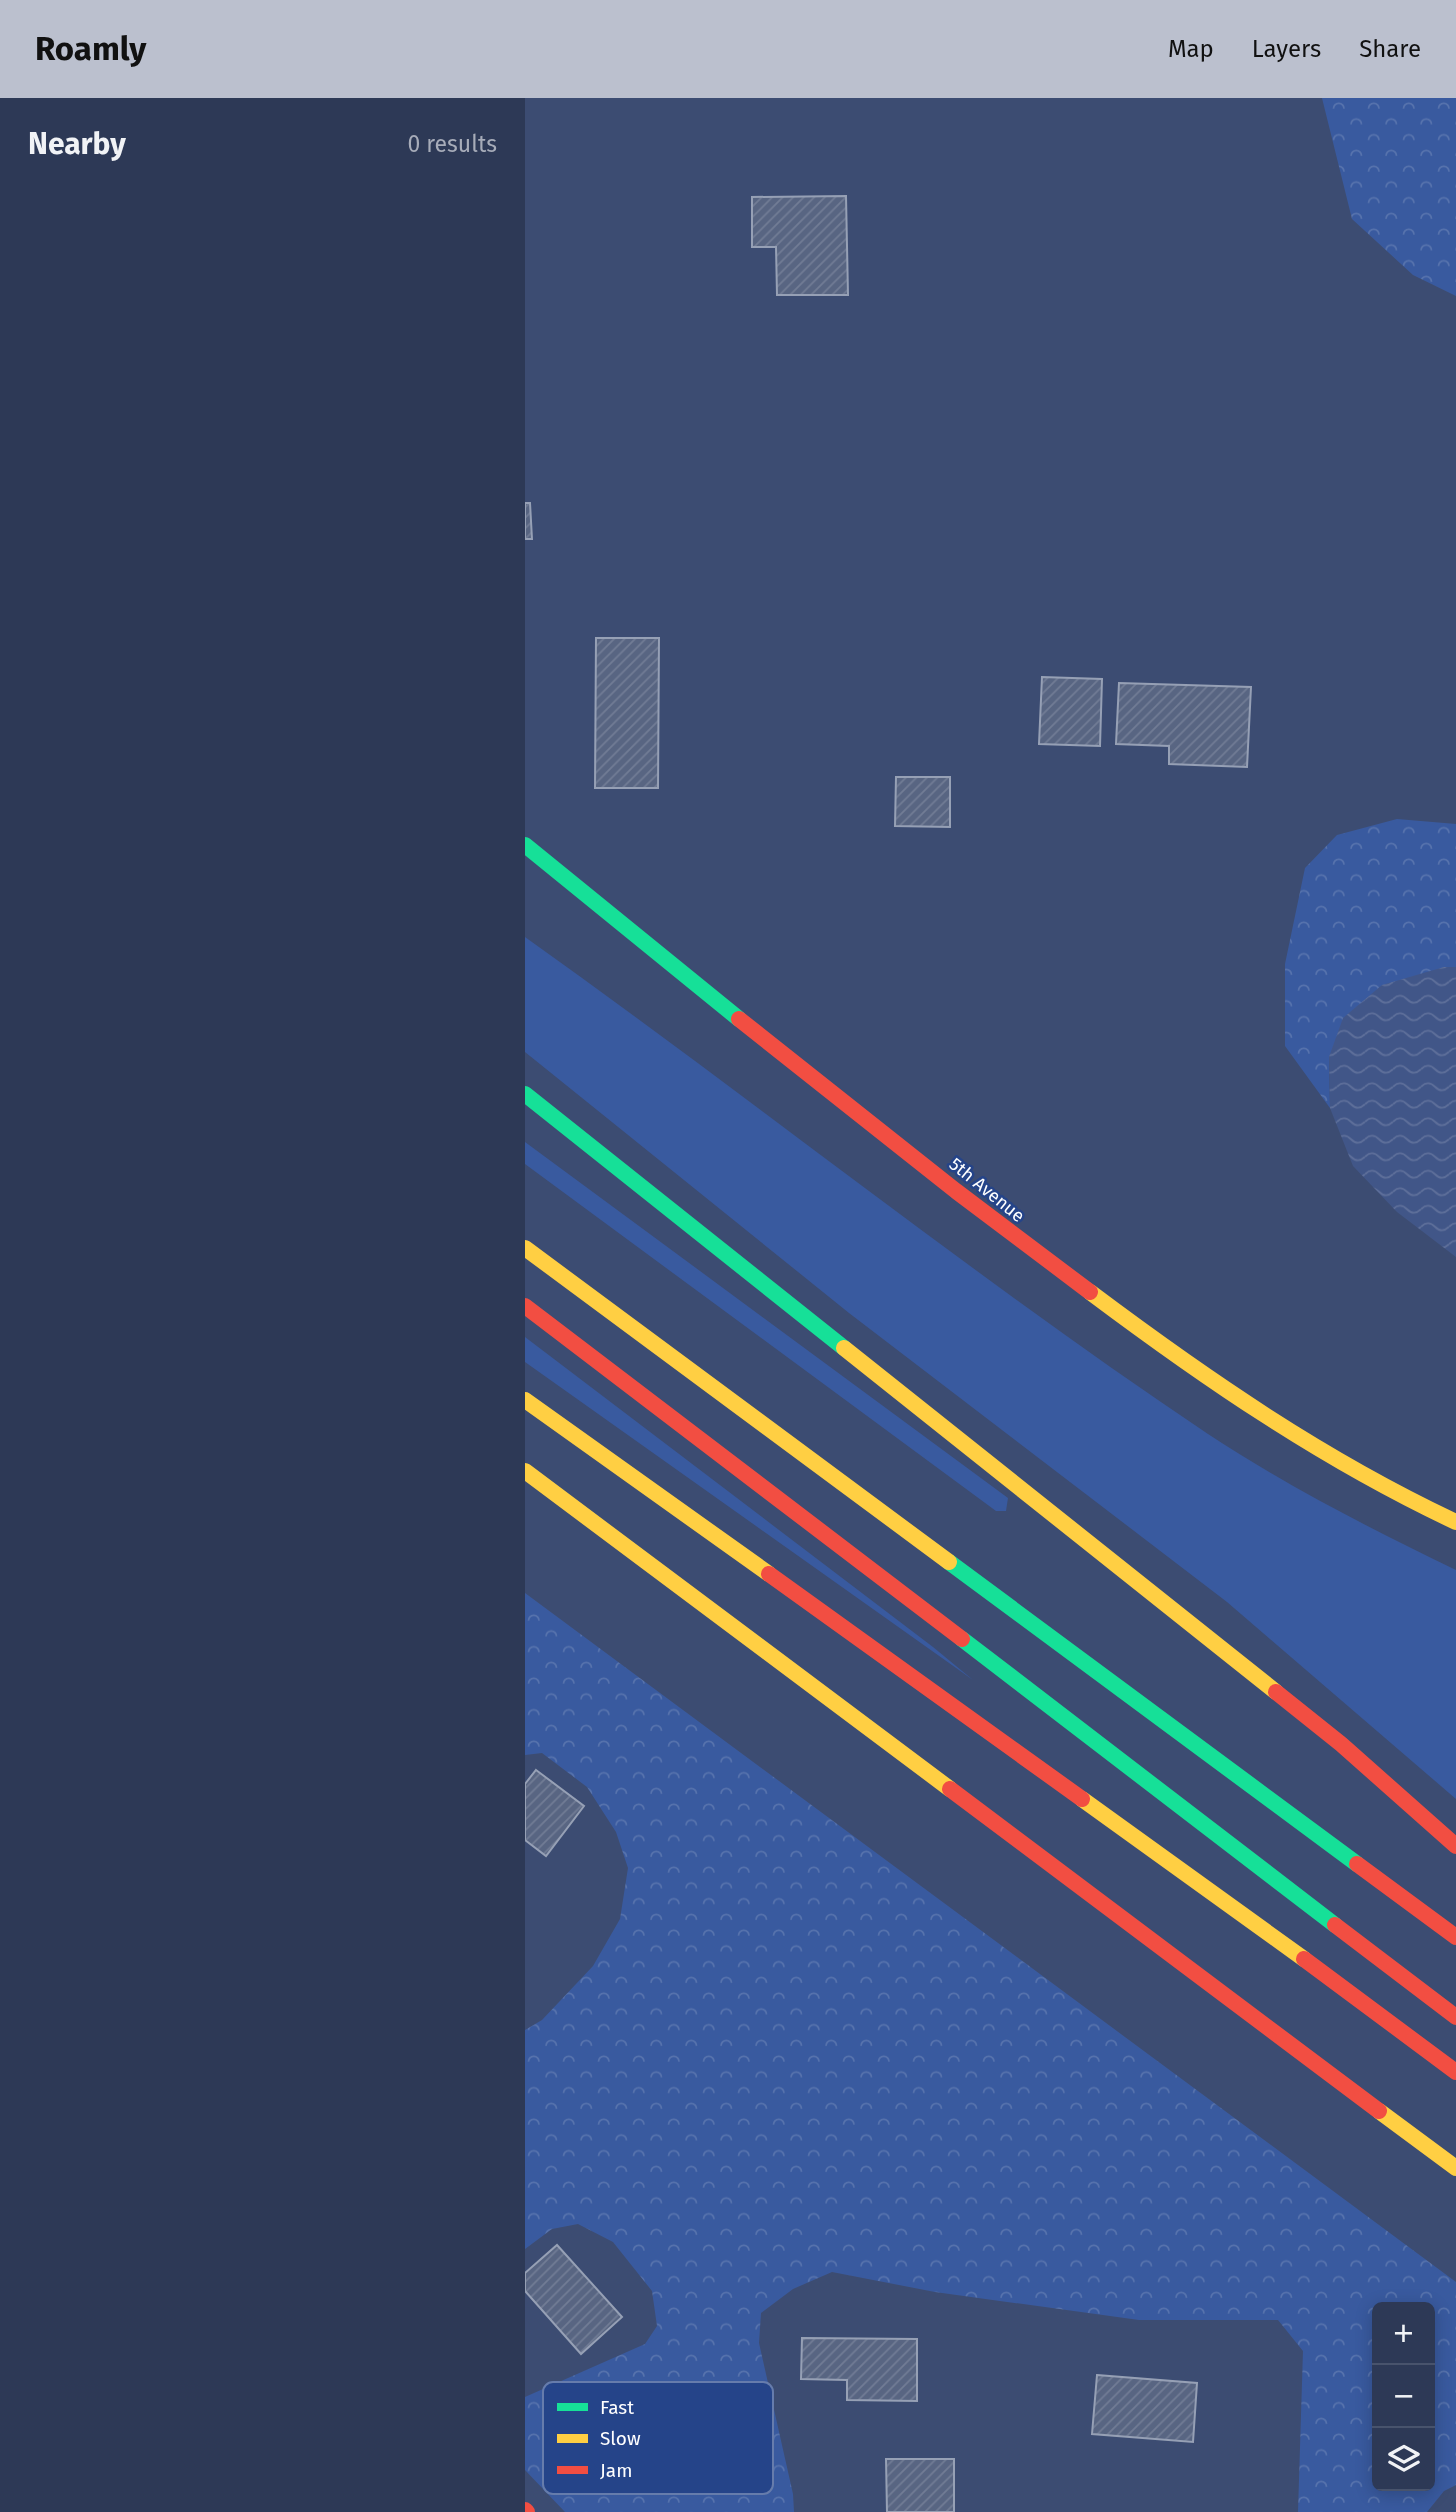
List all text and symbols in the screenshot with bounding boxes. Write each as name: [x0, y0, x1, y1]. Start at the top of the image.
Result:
text: Roamly: [35, 29, 146, 69]
text: Map: [1168, 35, 1214, 63]
text: Layers: [1252, 35, 1321, 63]
text: Share: [1359, 35, 1421, 63]
text: Nearby: [28, 126, 126, 162]
text: 0 results: [407, 130, 497, 158]
street label: 5th Avenue: [945, 1153, 1029, 1227]
map controls: [1372, 2302, 1435, 2491]
button: +: [1372, 2302, 1435, 2365]
button: −: [1372, 2365, 1435, 2428]
legend: [543, 2382, 773, 2494]
text: Fast: [600, 2396, 634, 2419]
text: Slow: [600, 2427, 641, 2450]
button: layers: [1372, 2428, 1435, 2491]
text: Jam: [600, 2459, 632, 2482]

